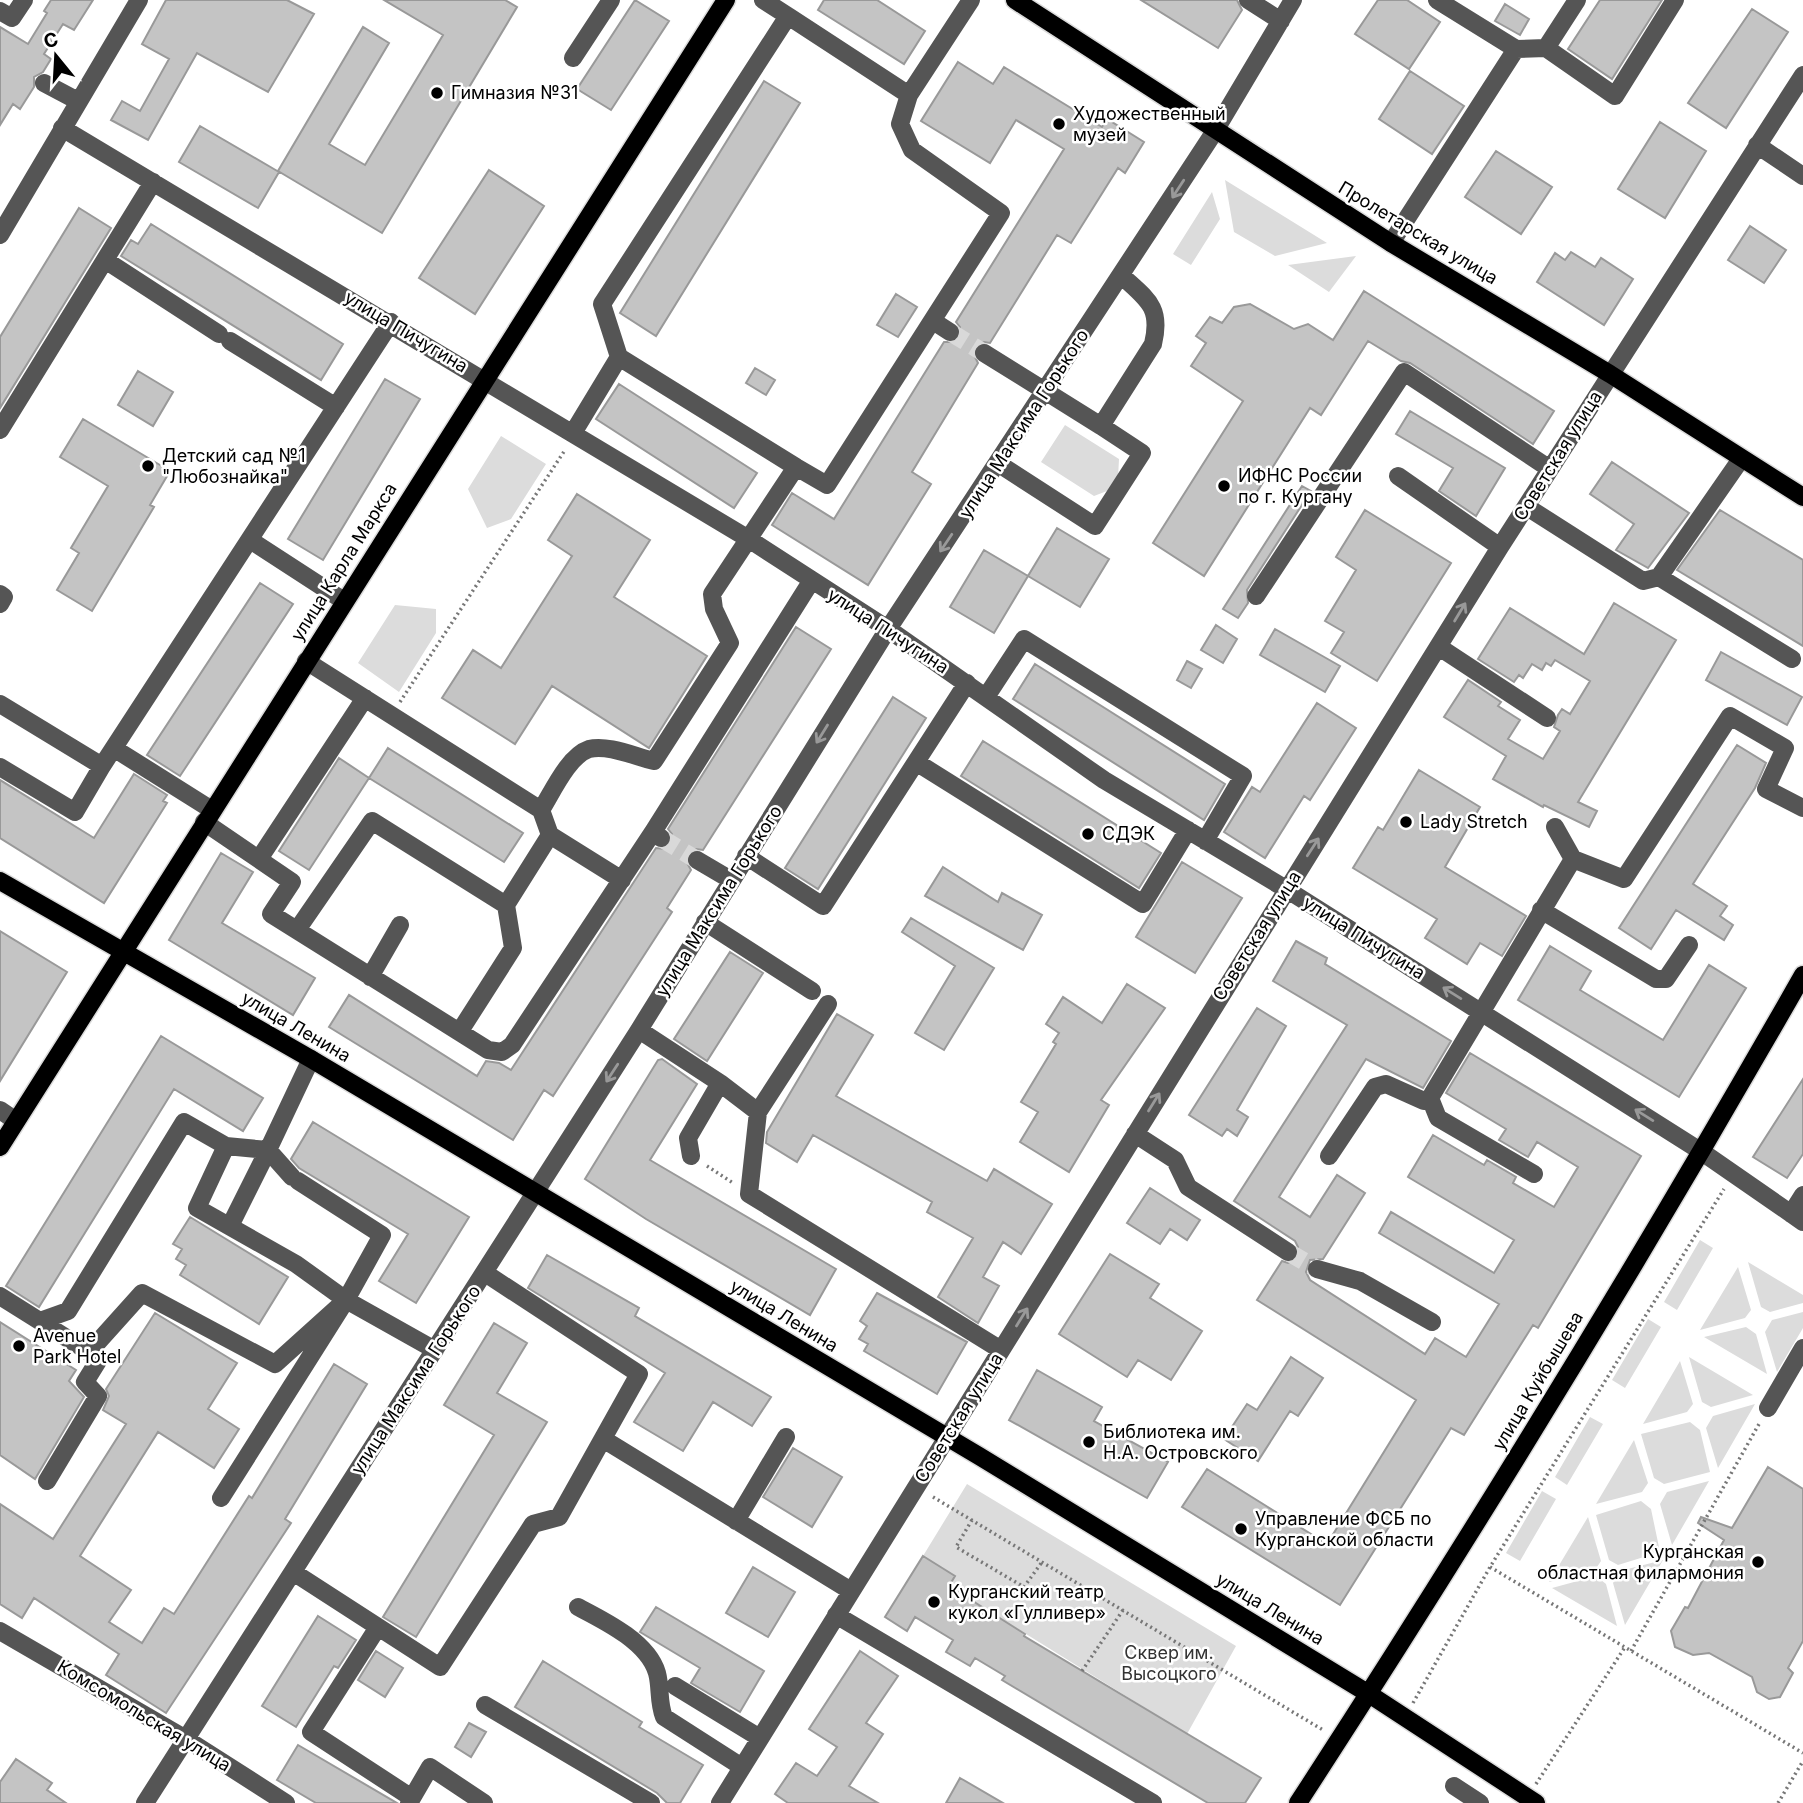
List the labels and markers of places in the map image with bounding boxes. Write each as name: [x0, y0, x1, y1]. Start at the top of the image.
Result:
place label: Гимназия №31: [451, 82, 578, 103]
marker: Гимназия №31: [429, 85, 445, 101]
place label: Художественный музей: [1073, 103, 1226, 145]
marker: Художественный музей: [1051, 116, 1067, 132]
place label: Детский cад №1 "Любознайка": [162, 445, 305, 487]
marker: Детский cад №1 "Любознайка": [140, 458, 156, 474]
place label: ИФНС России по г. Кургану: [1238, 465, 1362, 507]
marker: ИФНС России по г. Кургану: [1216, 478, 1232, 494]
place label: Lady Stretch: [1420, 811, 1528, 832]
marker: Lady Stretch: [1398, 814, 1414, 830]
place label: СДЭК: [1102, 823, 1155, 844]
marker: СДЭК: [1080, 826, 1096, 842]
place label: Avenue Park Hotel: [33, 1325, 121, 1367]
marker: Avenue Park Hotel: [11, 1338, 27, 1354]
place label: Библиотека им. Н.А. Островского: [1103, 1421, 1258, 1463]
marker: Библиотека им. Н.А. Островского: [1081, 1434, 1097, 1450]
place label: Управление ФСБ по Курганской области: [1255, 1508, 1434, 1550]
marker: Управление ФСБ по Курганской области: [1233, 1521, 1249, 1537]
place label: Курганская областная филармония: [1537, 1541, 1744, 1583]
marker: Курганская областная филармония: [1750, 1554, 1766, 1570]
place label: Курганский театр кукол «Гулливер»: [948, 1581, 1106, 1623]
marker: Курганский театр кукол «Гулливер»: [926, 1594, 942, 1610]

